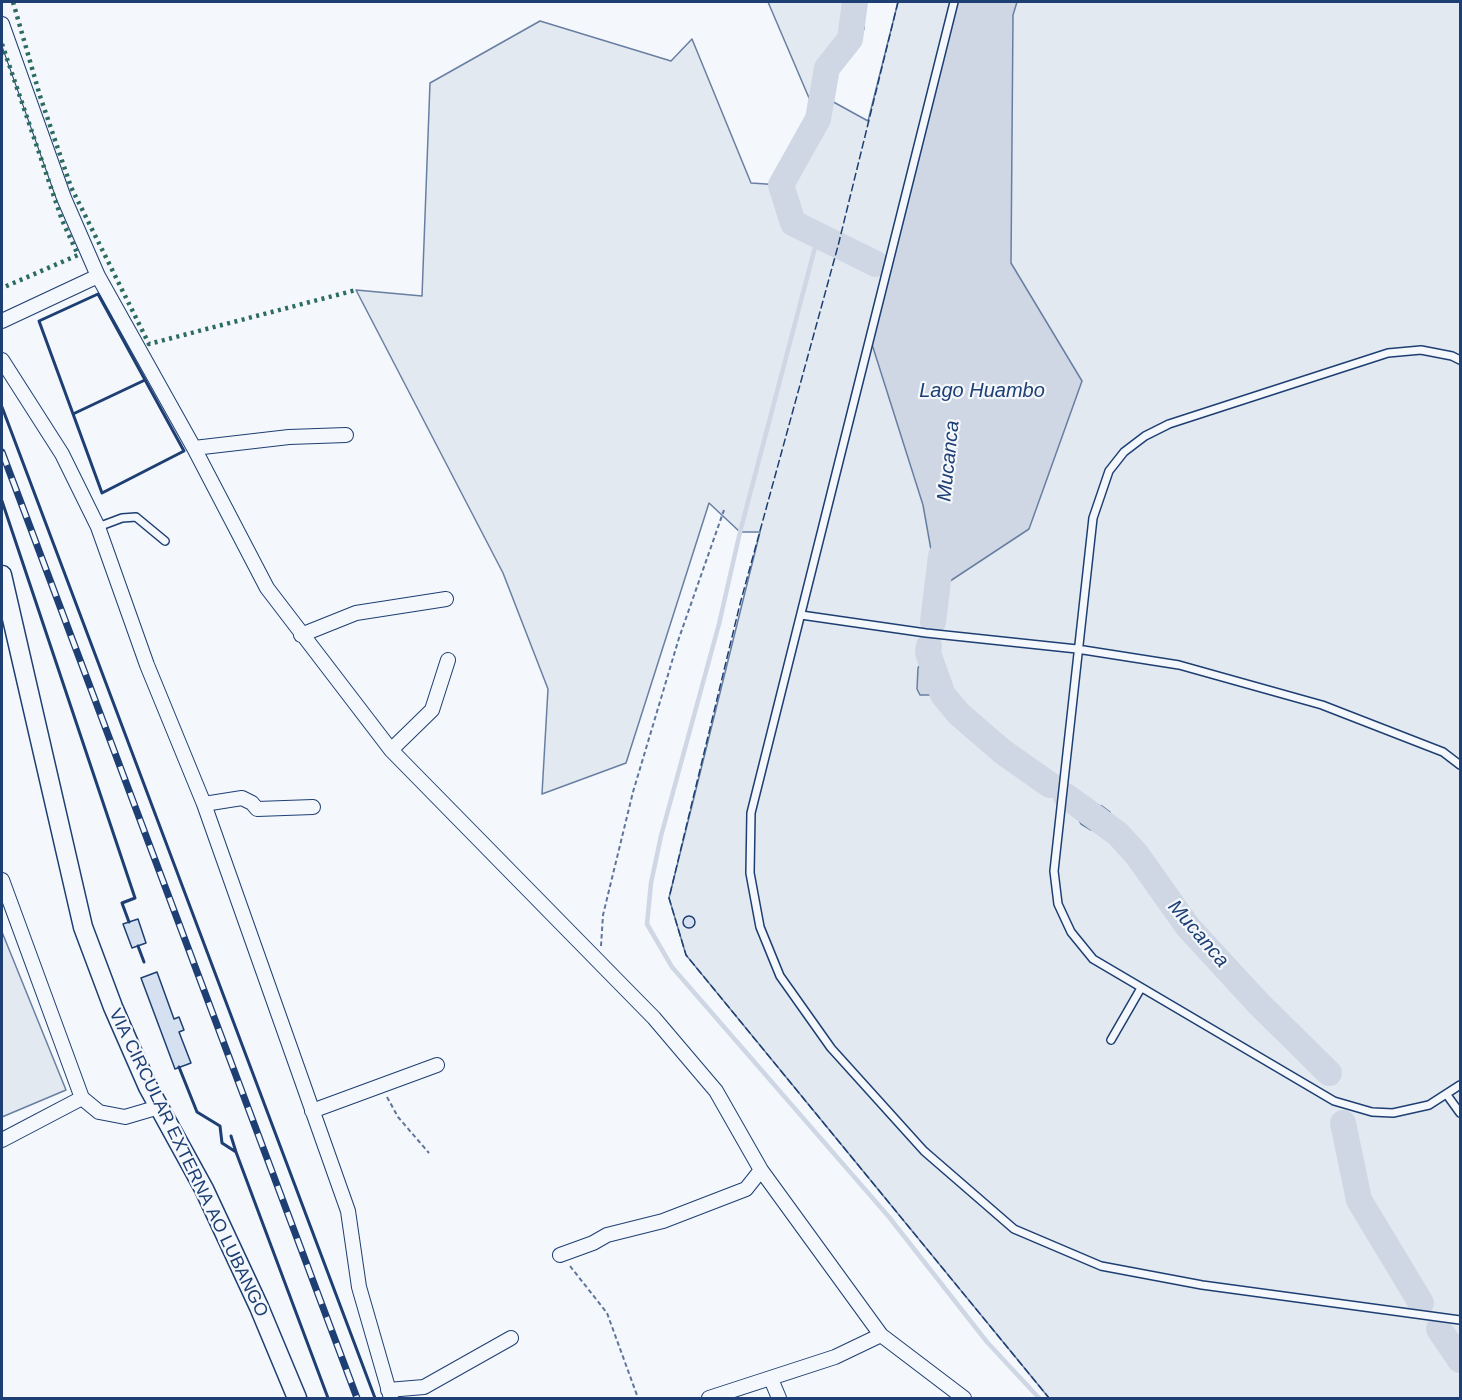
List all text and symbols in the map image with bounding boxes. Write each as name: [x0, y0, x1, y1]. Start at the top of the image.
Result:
water label: Lago Huambo: [919, 379, 1045, 403]
water label: Mucanca: [933, 419, 965, 503]
water label: Mucanca: [1162, 896, 1234, 972]
street label: VIA CIRCULAR EXTERNA AO LUBANGO: [104, 1005, 272, 1321]

